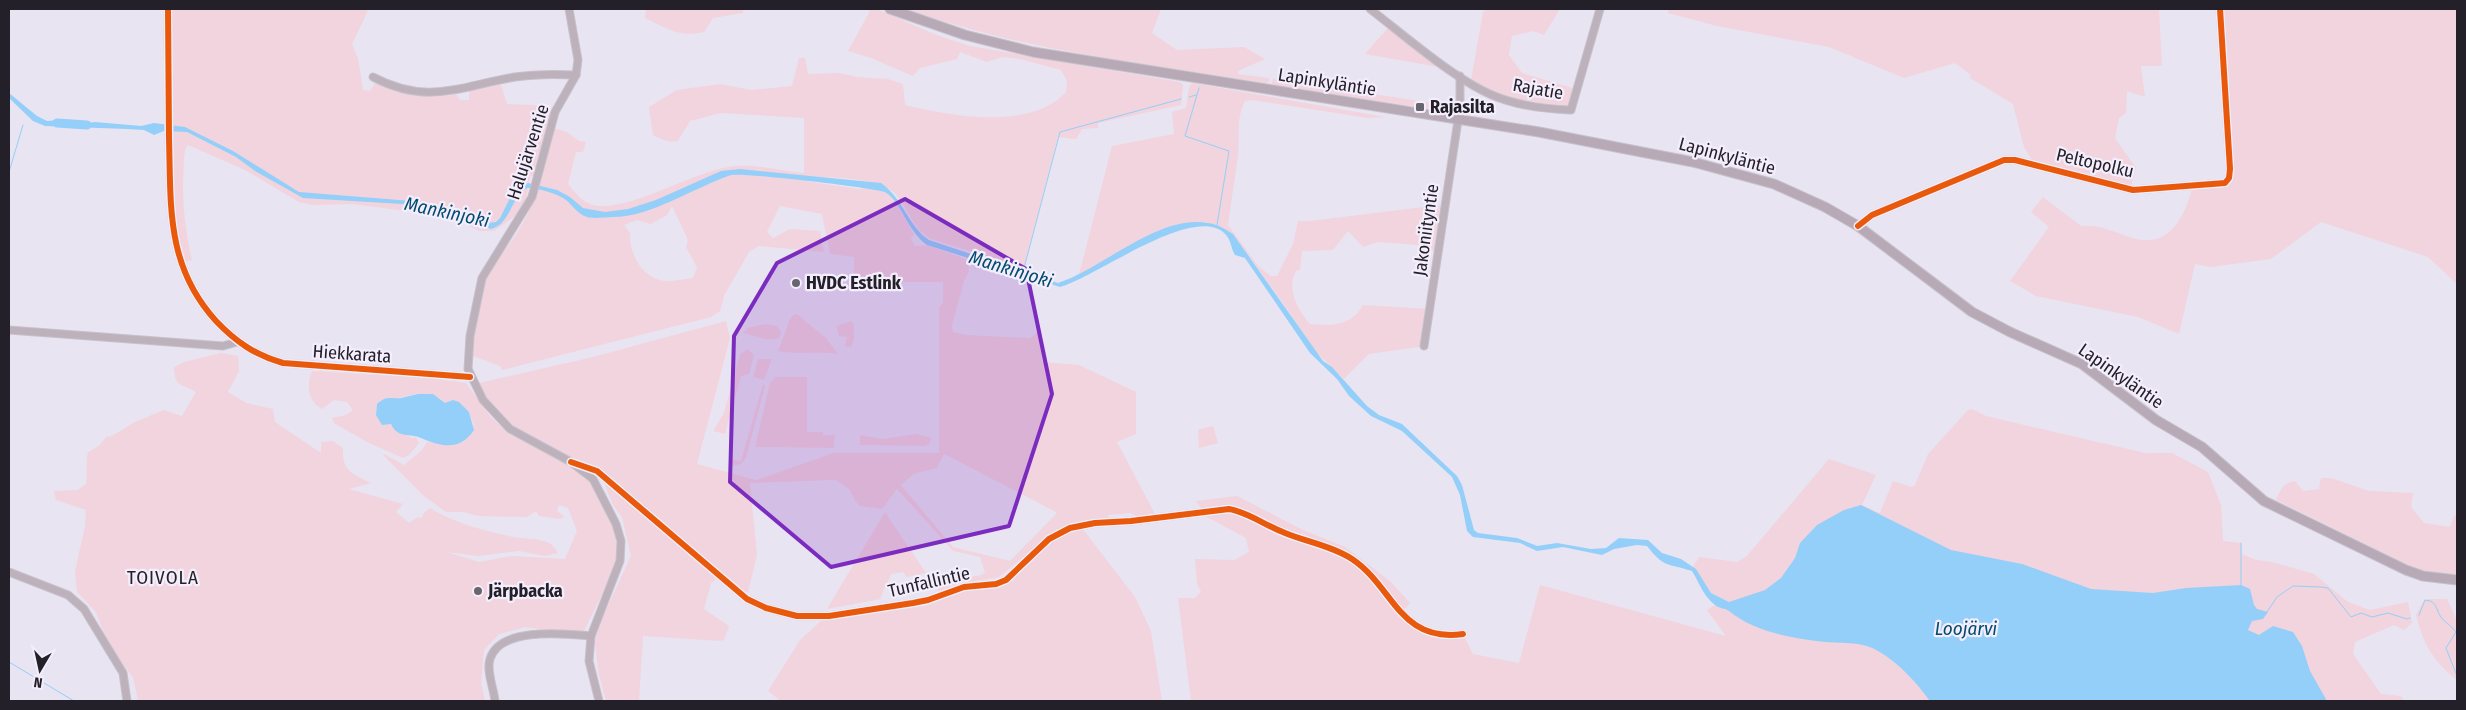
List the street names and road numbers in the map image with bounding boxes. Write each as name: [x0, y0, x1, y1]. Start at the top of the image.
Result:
street label: Lapinkyläntie: [1276, 63, 1378, 101]
street label: Rajatie: [1511, 74, 1565, 104]
street label: Halujärventie: [502, 101, 554, 202]
street label: Lapinkyläntie: [1676, 133, 1778, 179]
street label: Peltopolku: [2054, 143, 2136, 183]
street label: Jakoniityntie: [1409, 182, 1443, 277]
street label: Lapinkyläntie: [2074, 339, 2168, 413]
street label: Hiekkarata: [312, 340, 392, 368]
street label: Tunfallintie: [886, 562, 972, 602]

